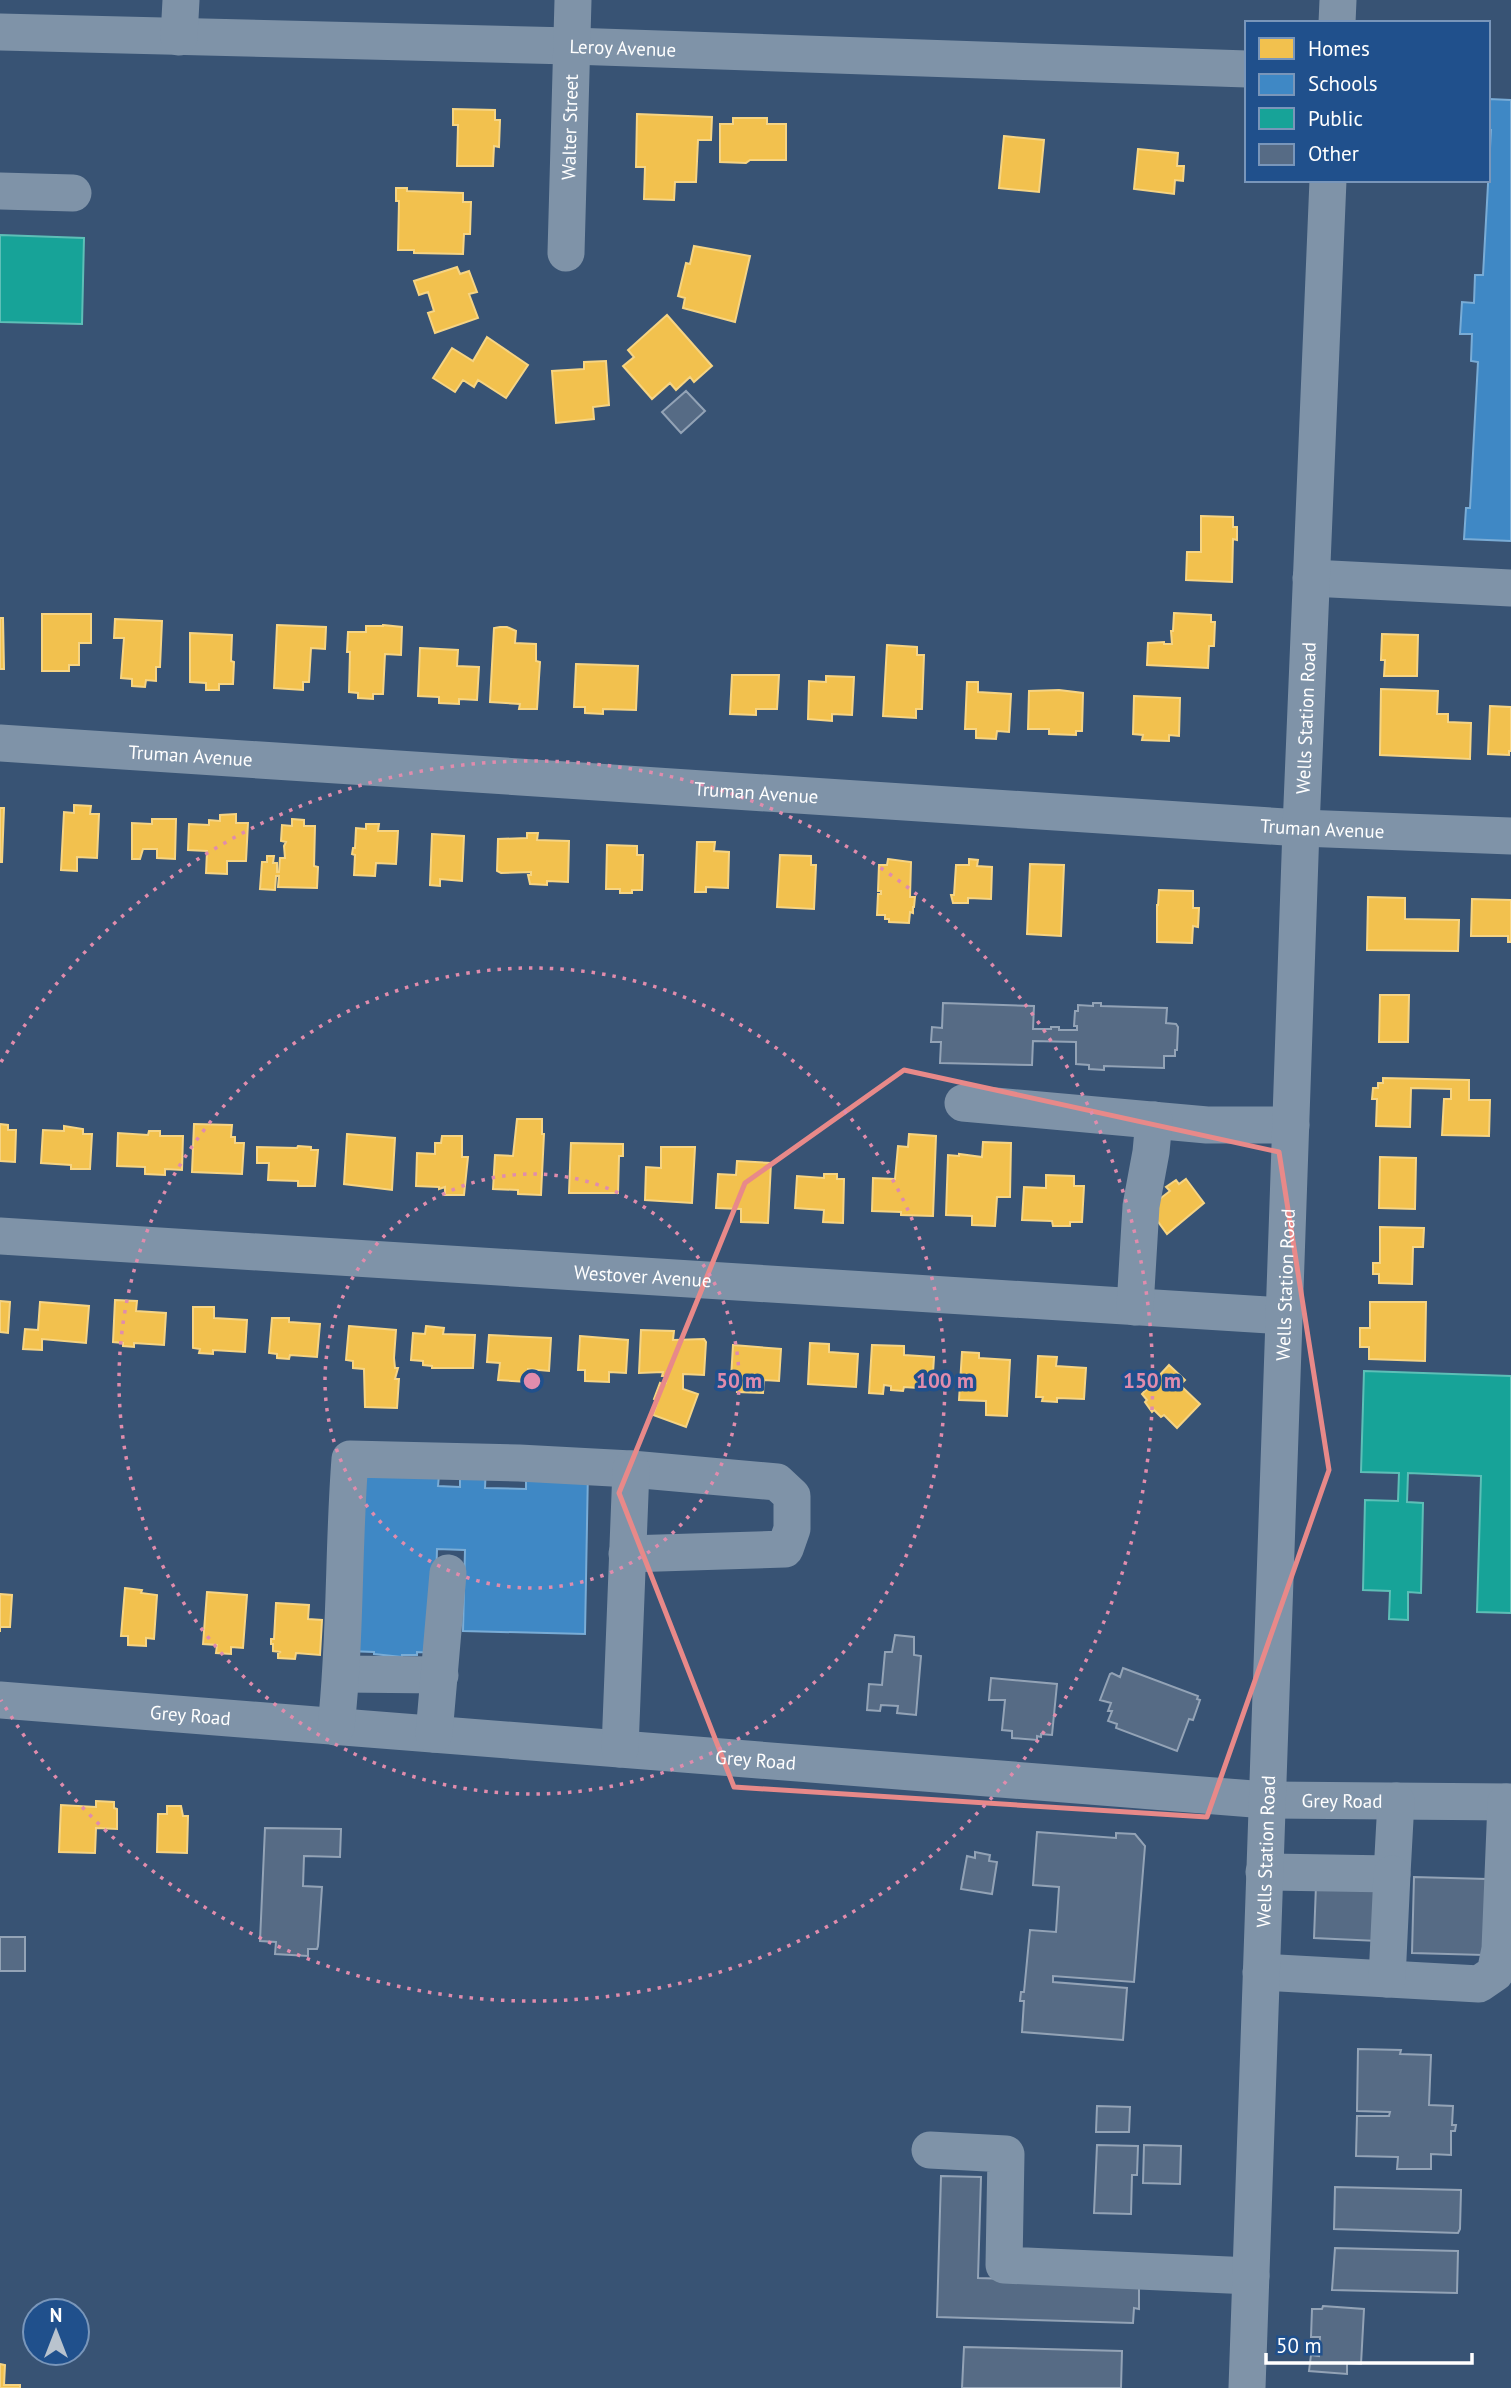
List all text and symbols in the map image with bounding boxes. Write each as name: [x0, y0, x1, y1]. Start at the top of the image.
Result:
legend: [1245, 21, 1490, 182]
street label: Leroy Avenue: [569, 34, 677, 62]
text: Homes: [1308, 35, 1370, 62]
text: Schools: [1308, 70, 1378, 97]
street label: Walter Street: [556, 73, 583, 180]
text: Public: [1308, 105, 1363, 132]
text: Other: [1308, 140, 1359, 167]
street label: Wells Station Road: [1290, 641, 1321, 795]
street label: Truman Avenue: [128, 739, 253, 771]
street label: Truman Avenue: [694, 776, 819, 808]
street label: Truman Avenue: [1259, 813, 1385, 843]
street label: Wells Station Road: [1271, 1208, 1300, 1361]
street label: Westover Avenue: [573, 1260, 712, 1292]
text: 50 m: [716, 1367, 762, 1394]
text: 100 m: [916, 1367, 974, 1394]
text: 150 m: [1123, 1367, 1181, 1394]
centre of rings: [520, 1369, 544, 1393]
street label: Grey Road: [149, 1700, 232, 1730]
street label: Grey Road: [714, 1745, 797, 1775]
street label: Wells Station Road: [1251, 1775, 1280, 1928]
street label: Grey Road: [1302, 1788, 1383, 1813]
north arrow: [21, 2297, 91, 2367]
text: N: [50, 2303, 62, 2327]
scale bar: [1266, 2322, 1472, 2366]
text: 50 m: [1276, 2332, 1322, 2359]

